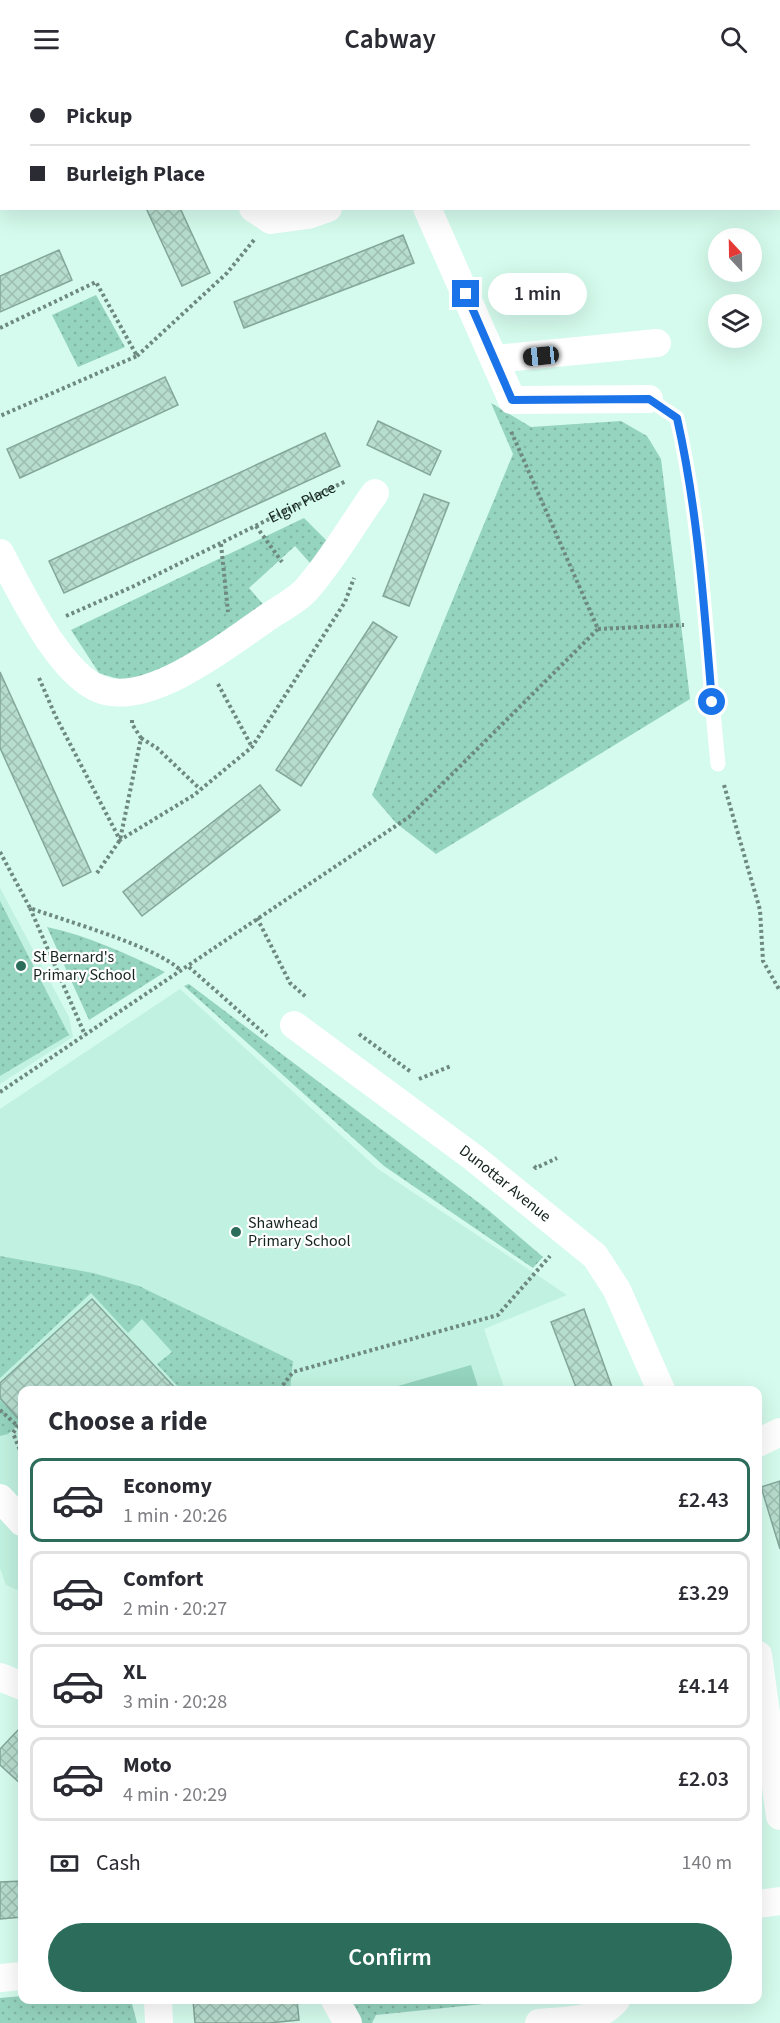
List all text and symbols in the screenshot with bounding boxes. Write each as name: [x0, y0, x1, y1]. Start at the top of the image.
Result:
text: Cabway: [344, 20, 436, 59]
icon: menu: [30, 23, 63, 56]
icon: search: [717, 23, 750, 56]
text: Pickup: [66, 100, 132, 132]
text: Burleigh Place: [66, 158, 205, 190]
north arrow: [708, 228, 762, 282]
map controls: [708, 228, 762, 348]
callout: 1 min: [487, 273, 586, 315]
route end: [452, 280, 479, 307]
text: 1 min: [514, 280, 561, 308]
button: layers: [708, 294, 762, 348]
car: [522, 345, 560, 367]
street label: Elgin Place: [265, 477, 340, 529]
route start: [698, 688, 725, 715]
place label: St Bernard's Primary School: [33, 946, 135, 986]
marker: St Bernard's Primary School: [14, 959, 28, 973]
street label: Dunottar Avenue: [455, 1140, 556, 1227]
place label: Shawhead Primary School: [248, 1212, 350, 1252]
marker: Shawhead Primary School: [229, 1225, 243, 1239]
text: Choose a ride: [48, 1402, 208, 1441]
text: Economy: [123, 1470, 212, 1502]
icon: car: [51, 1473, 105, 1527]
text: £2.43: [678, 1484, 729, 1516]
text: 1 min · 20:26: [123, 1502, 227, 1530]
text: Comfort: [123, 1563, 204, 1595]
icon: car: [51, 1566, 105, 1620]
text: £3.29: [678, 1577, 729, 1609]
text: 2 min · 20:27: [123, 1595, 227, 1623]
text: XL: [123, 1656, 147, 1688]
icon: car: [51, 1659, 105, 1713]
text: £4.14: [678, 1670, 729, 1702]
text: 3 min · 20:28: [123, 1688, 227, 1716]
text: Moto: [123, 1749, 172, 1781]
icon: car: [51, 1752, 105, 1806]
text: £2.03: [678, 1763, 729, 1795]
text: 4 min · 20:29: [123, 1781, 227, 1809]
icon: cash: [48, 1847, 81, 1880]
text: Cash: [96, 1847, 141, 1879]
text: 140 m: [682, 1849, 732, 1877]
button: Confirm: [48, 1923, 732, 1992]

